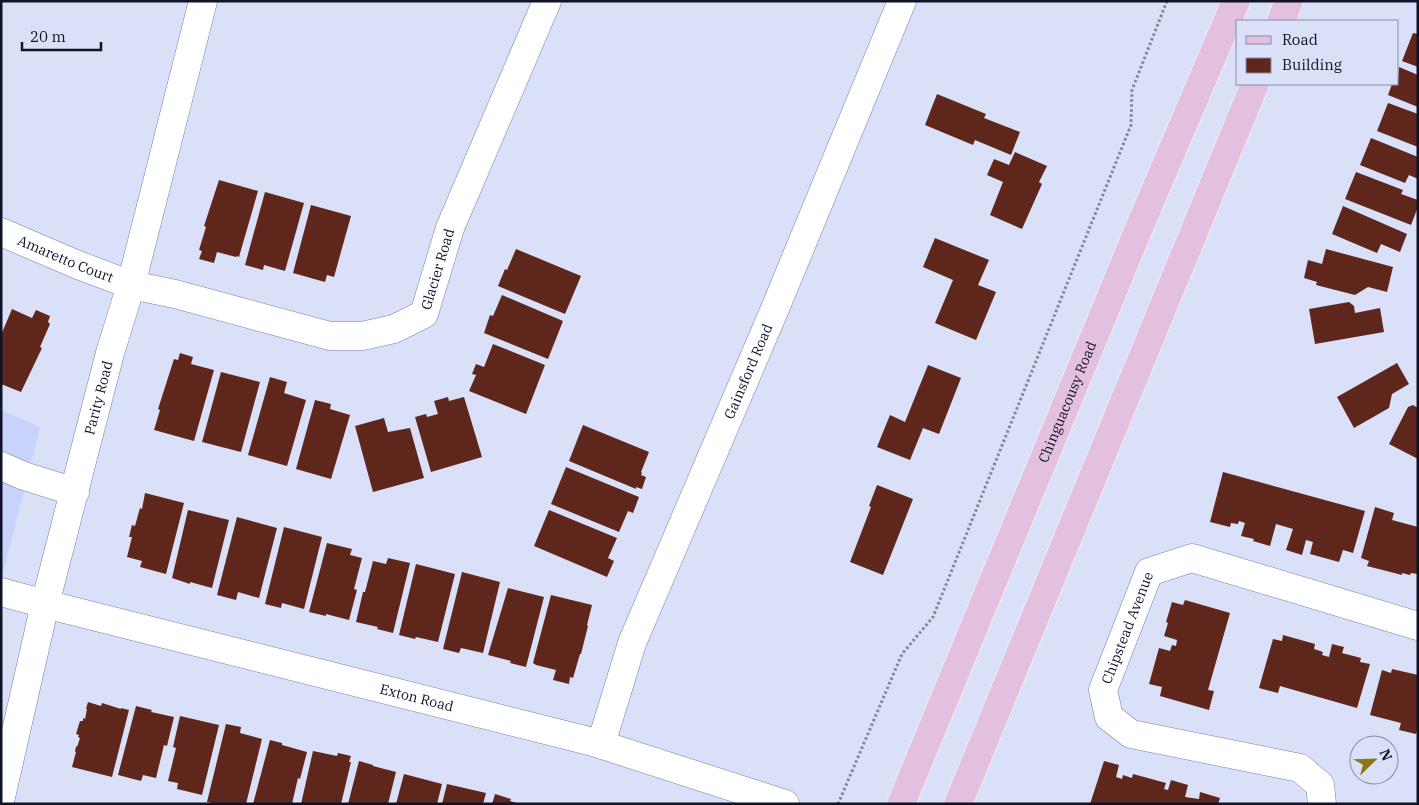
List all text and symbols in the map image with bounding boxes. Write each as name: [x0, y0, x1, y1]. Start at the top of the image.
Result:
scale bar: [22, 20, 101, 52]
legend: [1236, 20, 1399, 85]
text: 20 m: [30, 27, 66, 46]
text: Road: [1282, 30, 1318, 49]
text: Building: [1282, 55, 1342, 74]
street label: Glacier Road: [417, 226, 458, 312]
street label: Amaretto Court: [15, 231, 116, 287]
street label: Gainsford Road: [720, 321, 777, 422]
street label: Chinguacousy Road: [1034, 338, 1100, 465]
street label: Parity Road: [80, 358, 117, 437]
street label: Chipstead Avenue: [1097, 569, 1157, 686]
street label: Exton Road: [378, 680, 456, 716]
north arrow: [1349, 735, 1399, 785]
text: N: [1376, 746, 1396, 764]

